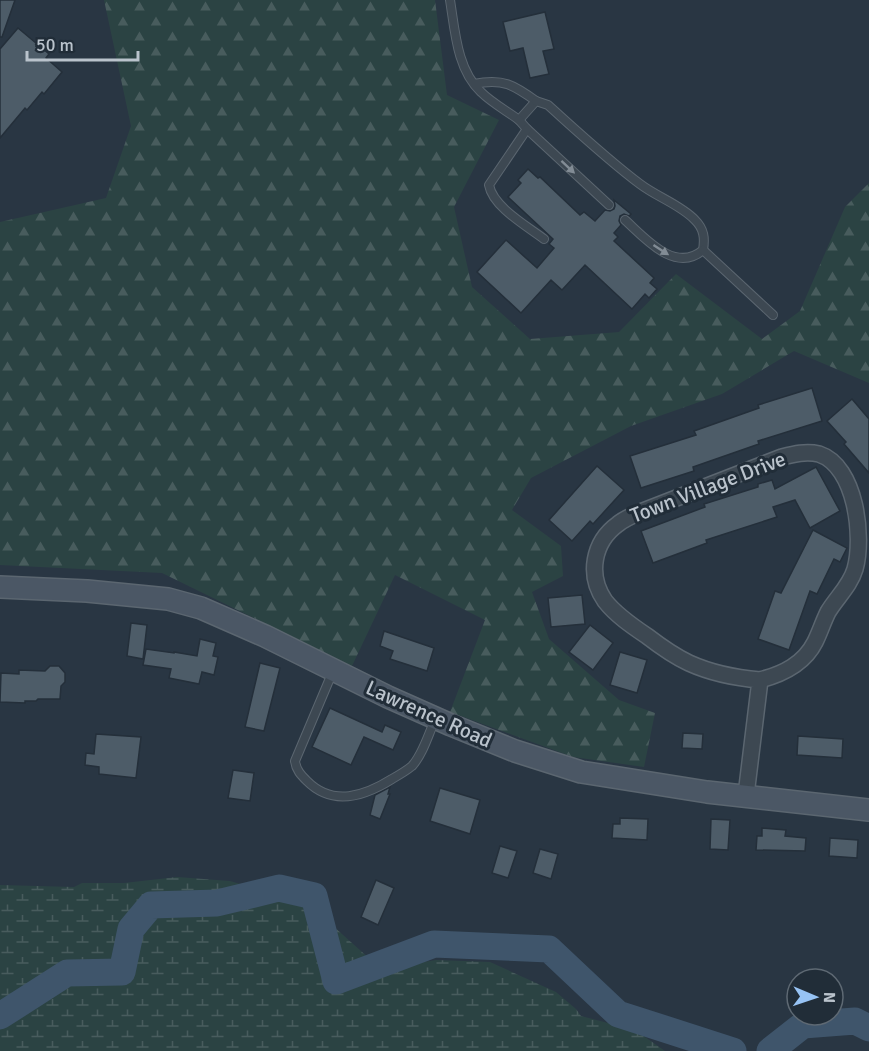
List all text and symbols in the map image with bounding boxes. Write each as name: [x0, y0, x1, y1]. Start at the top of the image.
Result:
scale bar: [27, 24, 138, 62]
text: 50 m: [36, 34, 74, 56]
one-way arrow: [560, 160, 575, 173]
one-way arrow: [653, 244, 669, 255]
street label: Town Village Drive: [627, 445, 789, 529]
street label: Lawrence Road: [362, 675, 496, 753]
north arrow: [785, 967, 845, 1027]
text: N: [819, 992, 839, 1003]

